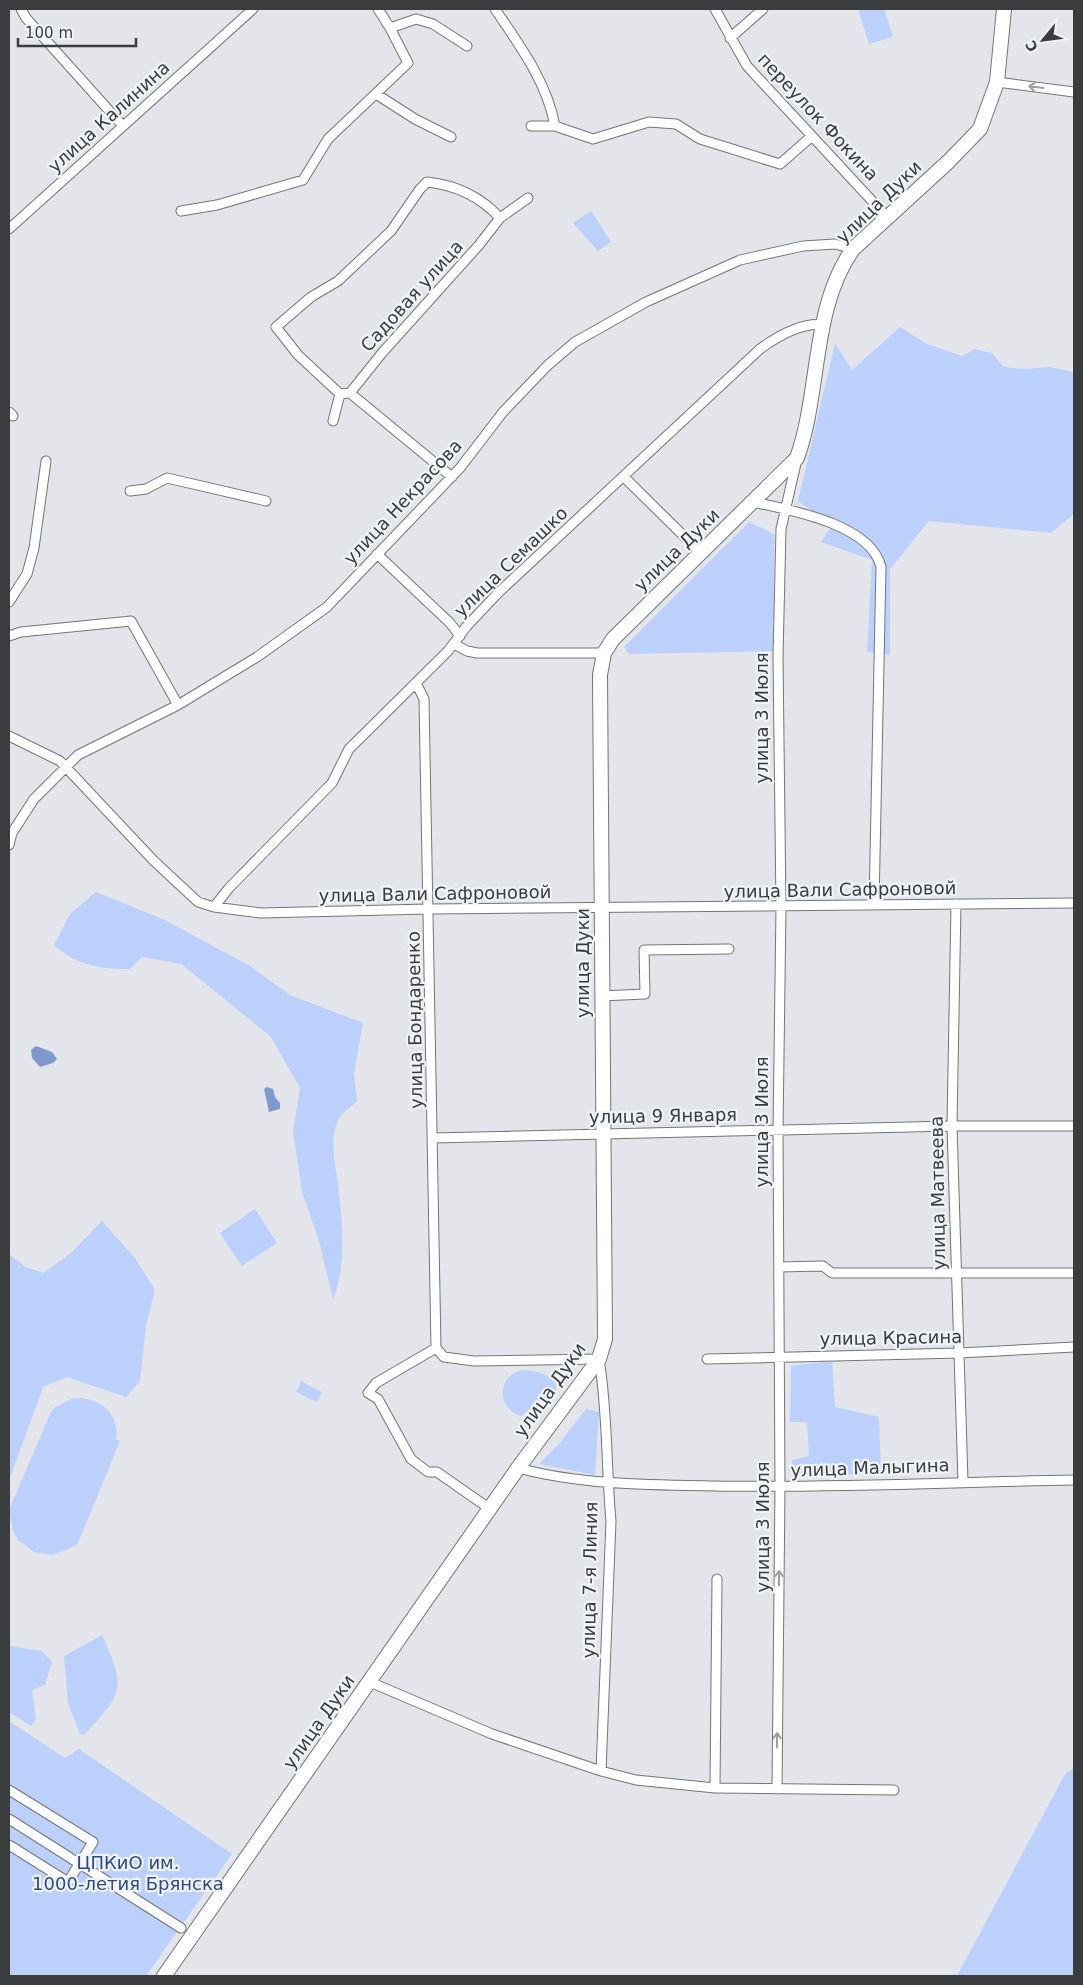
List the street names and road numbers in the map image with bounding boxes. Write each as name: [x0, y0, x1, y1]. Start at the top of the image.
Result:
street label: переулок Фокина: [754, 48, 883, 185]
street label: улица Калинина: [44, 57, 174, 177]
street label: улица Дуки: [832, 156, 926, 247]
street label: Садовая улица: [356, 236, 467, 356]
street label: улица Некрасова: [339, 435, 466, 569]
street label: улица Семашко: [450, 502, 572, 621]
street label: улица Дуки: [630, 504, 724, 595]
street label: улица 3 Июля: [751, 653, 772, 783]
street label: улица Вали Сафроновой: [723, 877, 957, 902]
street label: улица Вали Сафроновой: [318, 881, 552, 906]
street label: улица Дуки: [572, 908, 593, 1018]
street label: улица Бондаренко: [402, 931, 427, 1109]
street label: улица 3 Июля: [751, 1057, 772, 1187]
street label: улица 9 Января: [589, 1104, 737, 1127]
street label: улица Матвеева: [926, 1116, 949, 1270]
street label: улица Красина: [820, 1326, 962, 1349]
street label: улица Дуки: [509, 1339, 590, 1441]
street label: улица Малыгина: [790, 1454, 950, 1481]
street label: улица 3 Июля: [752, 1462, 773, 1592]
street label: улица 7-я Линия: [578, 1501, 601, 1659]
street label: улица Дуки: [278, 1671, 359, 1773]

